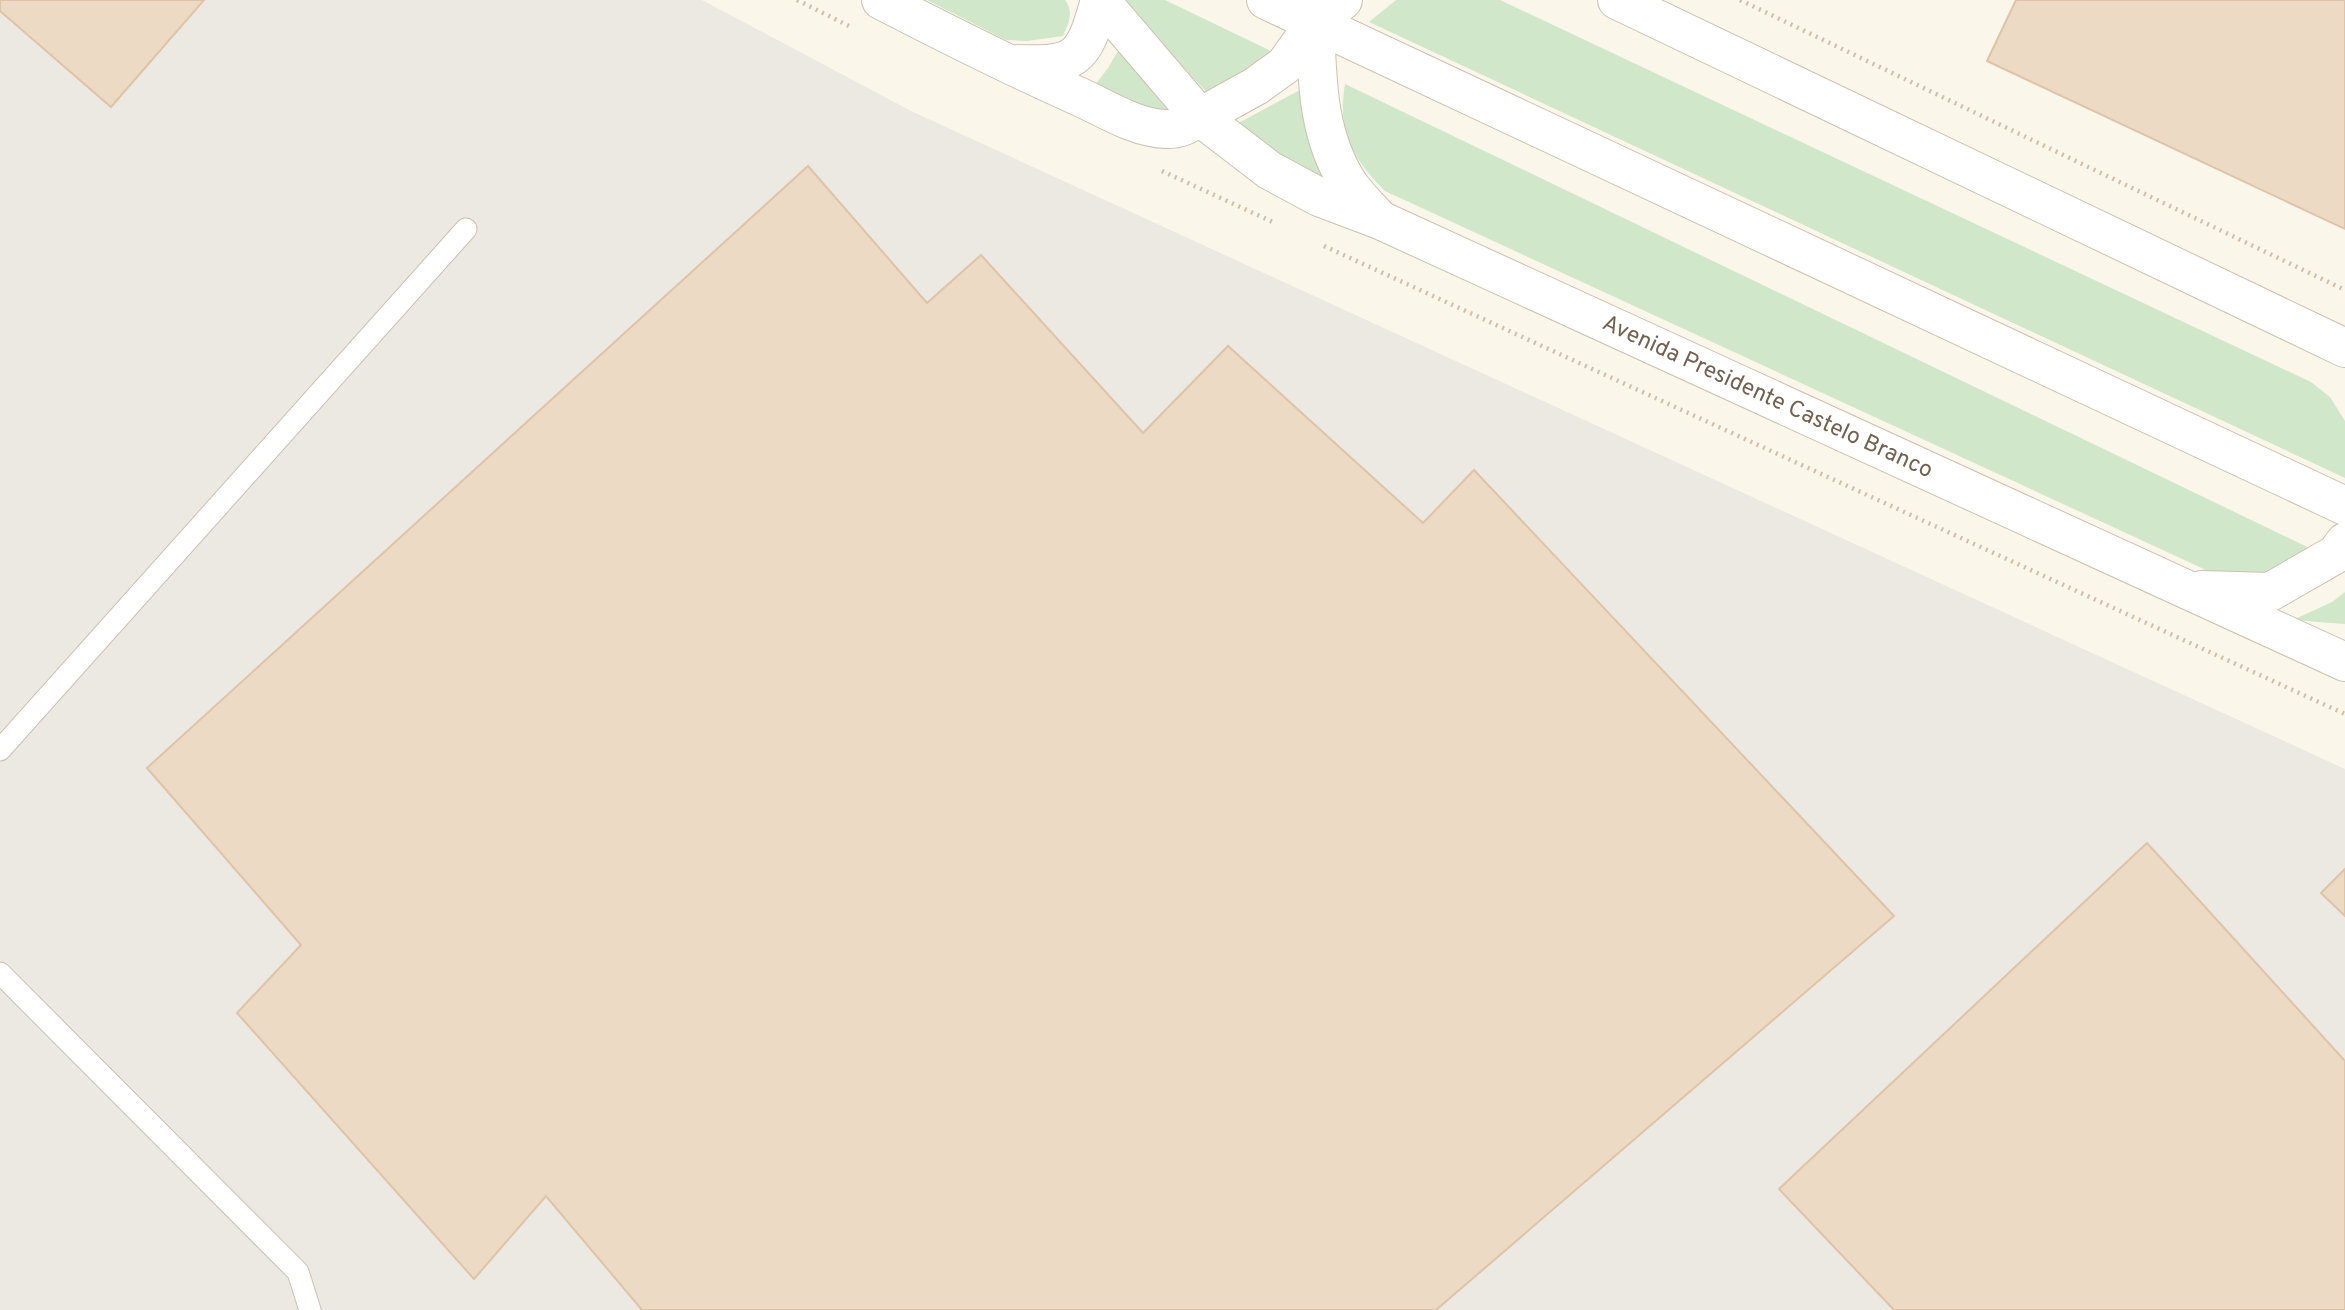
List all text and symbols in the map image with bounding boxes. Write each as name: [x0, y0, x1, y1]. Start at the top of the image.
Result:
street label: Avenida Presidente Castelo Branco: [1597, 309, 1937, 486]

